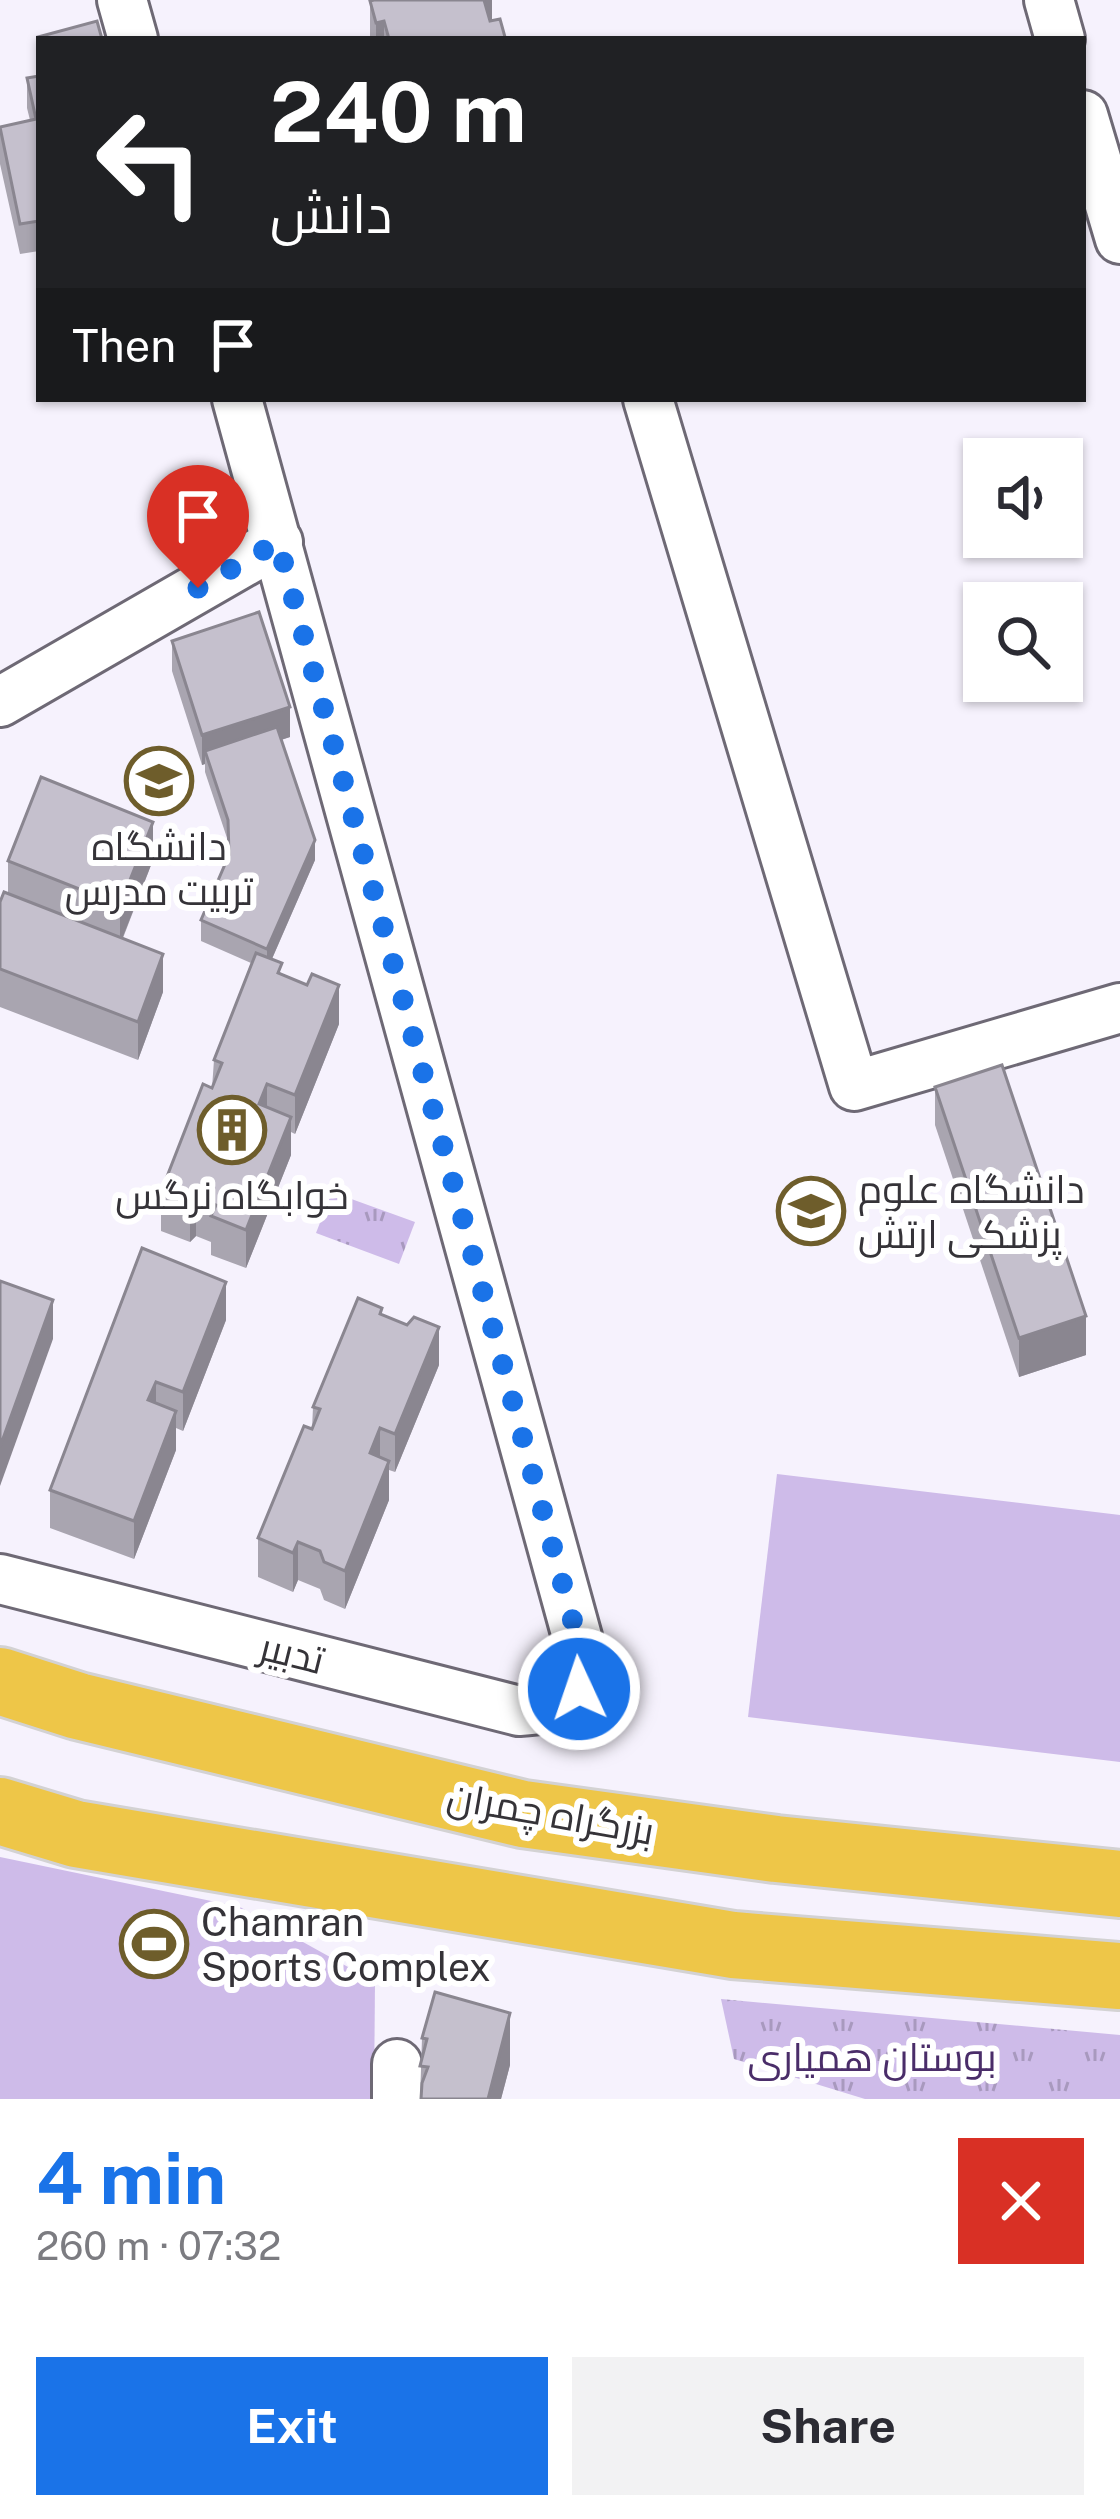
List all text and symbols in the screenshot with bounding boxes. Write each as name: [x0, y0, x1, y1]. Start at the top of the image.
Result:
text: 240 m: [270, 62, 527, 161]
icon: left: [72, 84, 228, 240]
text: دانش: [270, 182, 392, 245]
icon: arrive: [200, 312, 266, 378]
text: Then: [72, 319, 176, 372]
map controls: [963, 438, 1083, 702]
button: sound: [963, 438, 1083, 558]
pin: [147, 465, 249, 588]
icon: arrive: [165, 483, 231, 549]
button: search: [963, 582, 1083, 702]
school or university icon: دانشگاه تربیت مدرس: [124, 746, 194, 816]
place label: دانشگاه تربیت مدرس: [65, 823, 253, 915]
building icon: خوابگاه نرگس: [197, 1095, 267, 1165]
place label: دانشگاه علوم پزشکی ارتش: [858, 1166, 1085, 1260]
place label: خوابگاه نرگس: [115, 1172, 349, 1219]
school or university icon: دانشگاه علوم پزشکی ارتش: [776, 1176, 846, 1246]
street label: تدبیر: [253, 1622, 329, 1683]
position arrow: [516, 1626, 642, 1752]
street label: بزرگراه چمران: [443, 1772, 658, 1857]
place label: Chamran Sports Complex: [201, 1899, 491, 1990]
sports icon: Chamran Sports Complex: [119, 1909, 189, 1979]
park label: بوستان همیاری: [747, 2034, 997, 2081]
text: 4 min: [36, 2136, 226, 2220]
button: close: [958, 2138, 1084, 2264]
text: 260 m · 07:32: [36, 2223, 281, 2269]
button: Exit: [36, 2357, 548, 2495]
button: Share: [572, 2357, 1084, 2495]

